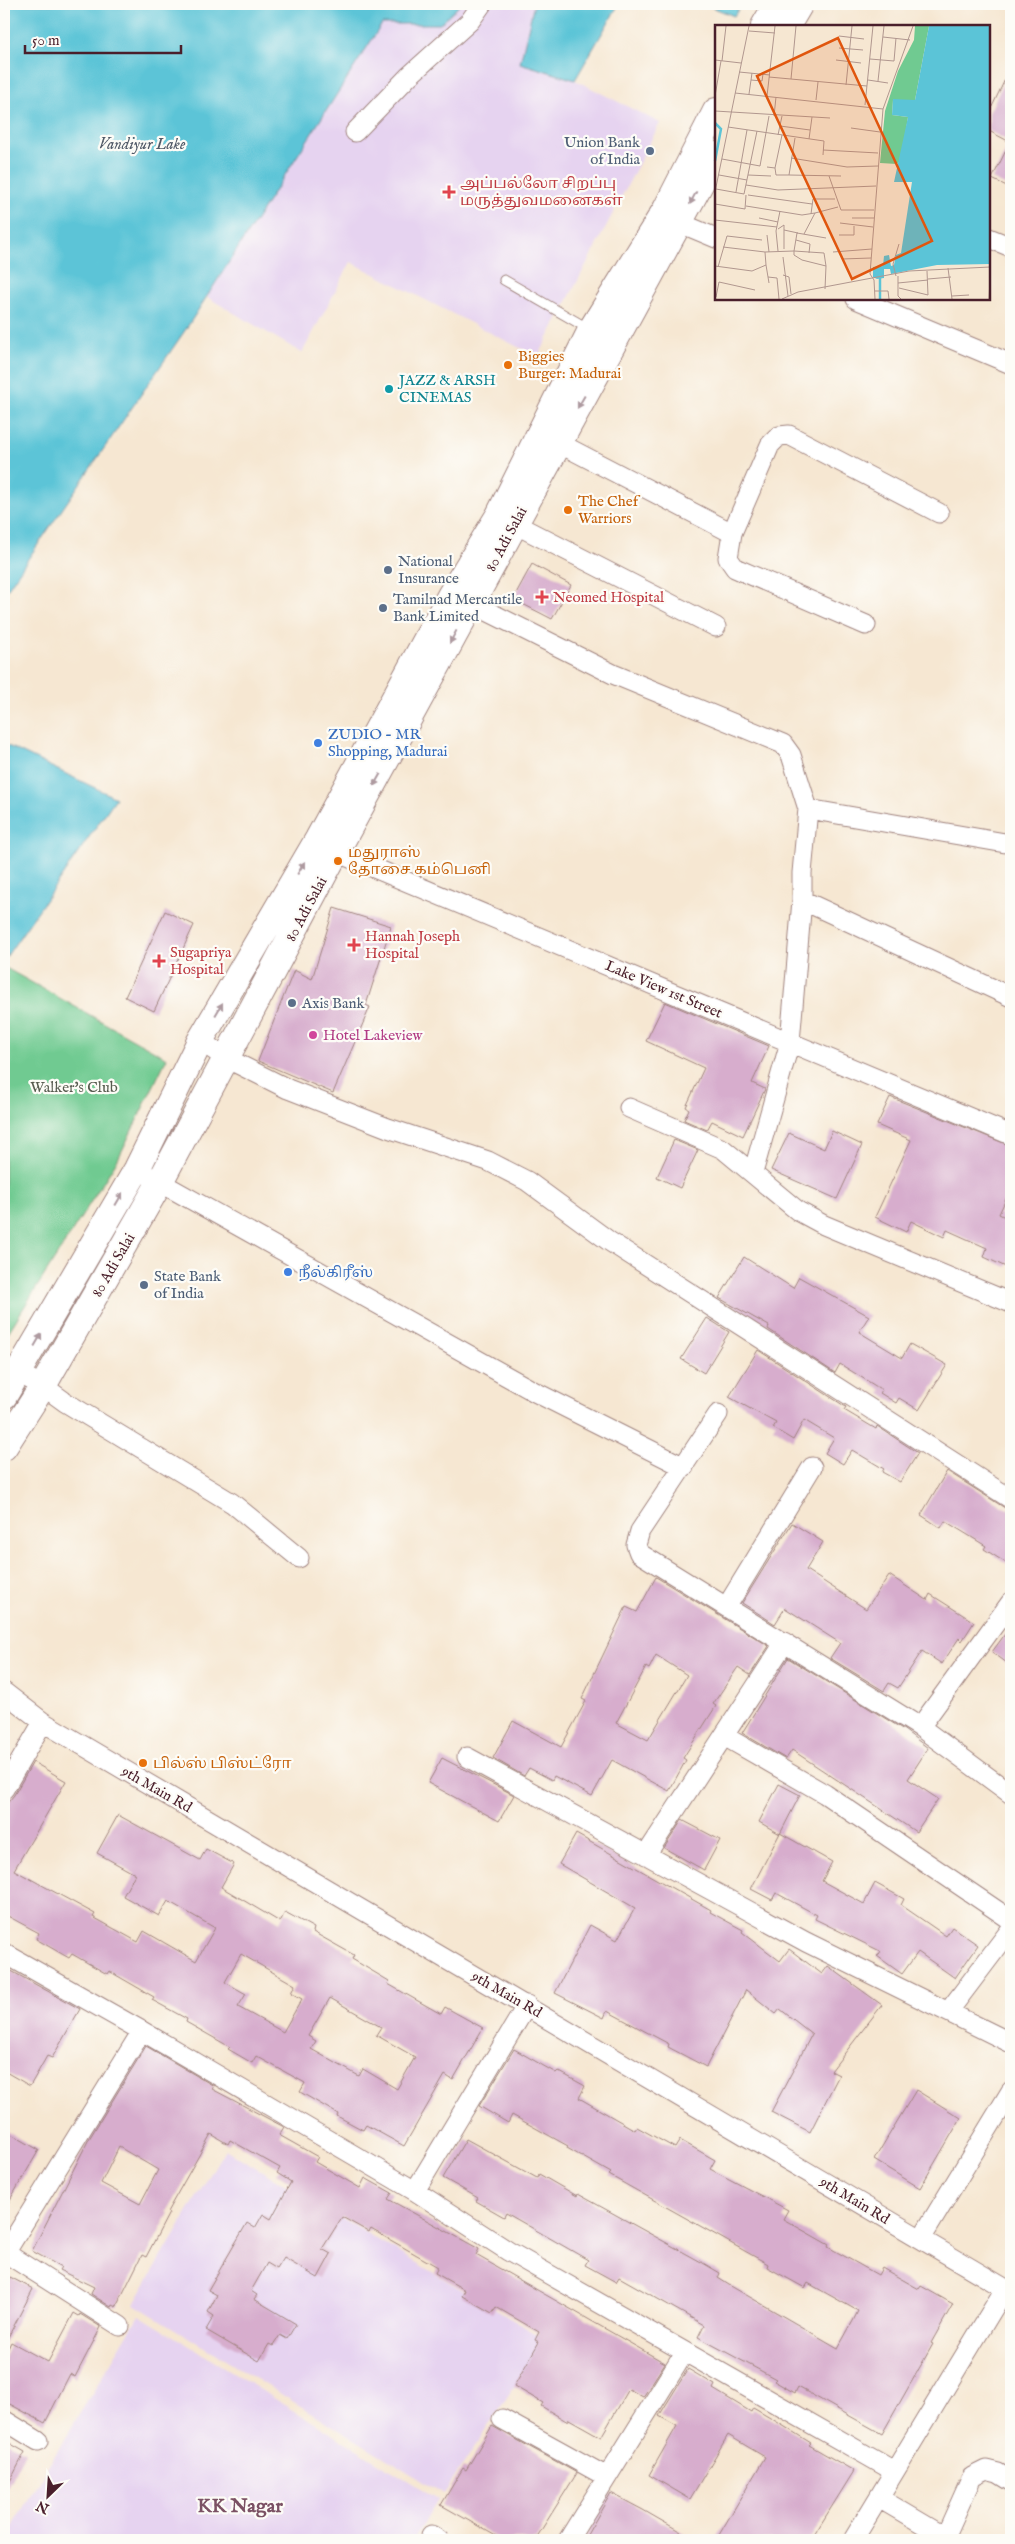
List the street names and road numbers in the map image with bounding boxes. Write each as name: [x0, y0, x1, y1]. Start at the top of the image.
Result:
street label: 80 Adi Salai: [481, 504, 531, 575]
street label: 80 Adi Salai: [281, 874, 331, 945]
street label: Lake View 1st Street: [602, 956, 725, 1023]
street label: 80 Adi Salai: [88, 1230, 139, 1301]
street label: 9th Main Rd: [117, 1761, 196, 1818]
street label: 9th Main Rd: [467, 1966, 546, 2023]
street label: 9th Main Rd: [815, 2172, 894, 2229]

